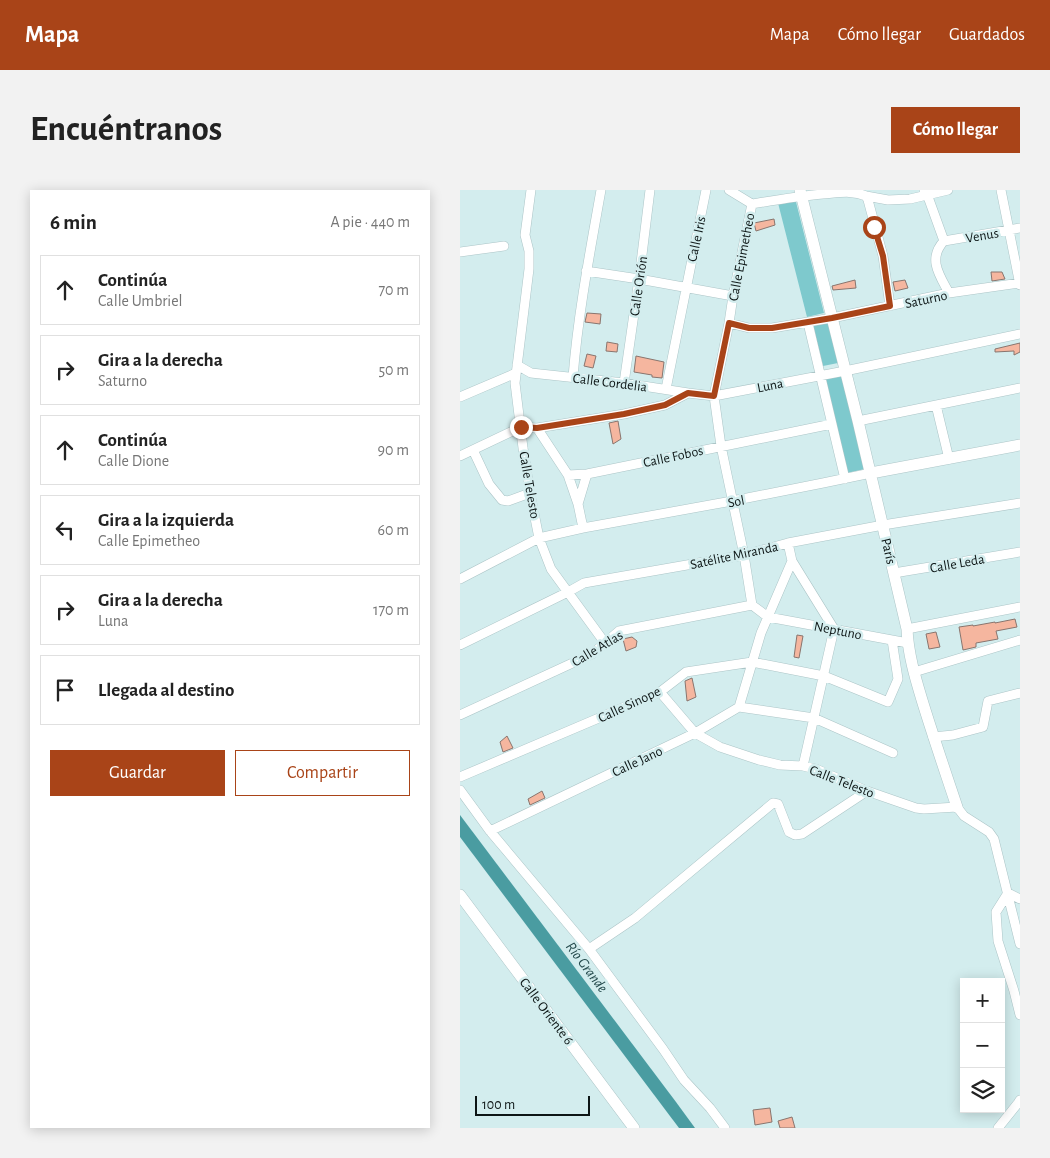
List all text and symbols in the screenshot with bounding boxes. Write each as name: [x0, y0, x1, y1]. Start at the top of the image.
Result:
text: Mapa: [25, 23, 79, 47]
text: Mapa: [770, 26, 810, 44]
text: Cómo llegar: [838, 26, 921, 44]
text: Guardados: [949, 26, 1025, 44]
button: Cómo llegar: [891, 107, 1020, 153]
text: Encuéntranos: [30, 112, 222, 147]
text: 6 min: [50, 212, 97, 233]
street label: Calle Epimetheo: [727, 212, 757, 302]
text: A pie · 440 m: [330, 214, 410, 230]
street label: Calle Iris: [685, 215, 709, 263]
route start: [863, 216, 886, 239]
street label: Venus: [965, 226, 1000, 246]
street label: Calle Orión: [628, 255, 650, 317]
text: Continúa: [98, 271, 167, 290]
icon: ahead: [51, 276, 79, 304]
text: 70 m: [378, 282, 409, 298]
street label: Saturno: [904, 289, 949, 311]
text: Calle Umbriel: [98, 293, 183, 309]
text: Gira a la derecha: [98, 351, 223, 370]
icon: right: [51, 356, 79, 384]
text: 50 m: [378, 362, 409, 378]
street label: Calle Cordelia: [572, 371, 648, 395]
text: Saturno: [98, 373, 147, 389]
street label: Luna: [756, 376, 785, 395]
route end: [510, 416, 533, 439]
text: Continúa: [98, 431, 167, 450]
icon: ahead: [51, 436, 79, 464]
text: 90 m: [378, 442, 409, 458]
street label: Calle Fobos: [642, 444, 705, 470]
street label: Calle Telesto: [516, 450, 542, 520]
text: Calle Dione: [98, 453, 169, 469]
street label: Sol: [727, 494, 746, 510]
text: Gira a la izquierda: [98, 511, 234, 530]
icon: left: [51, 516, 79, 544]
text: 60 m: [378, 522, 409, 538]
text: Calle Epimetheo: [98, 533, 200, 549]
street label: París: [878, 537, 898, 566]
street label: Satélite Miranda: [689, 540, 780, 572]
street label: Calle Leda: [929, 552, 986, 576]
text: Gira a la derecha: [98, 591, 223, 610]
icon: right: [51, 596, 79, 624]
text: 170 m: [373, 602, 409, 618]
text: Luna: [98, 613, 128, 629]
street label: Neptuno: [813, 619, 863, 642]
street label: Calle Atlas: [570, 628, 625, 669]
icon: arrive: [51, 676, 79, 704]
text: Llegada al destino: [98, 681, 235, 700]
street label: Calle Sinope: [596, 684, 663, 725]
street label: Calle Jano: [610, 744, 665, 780]
button: Guardar: [50, 750, 225, 796]
button: Compartir: [235, 750, 410, 796]
street label: Calle Telesto: [807, 763, 876, 801]
water label: Río Grande: [563, 939, 610, 995]
street label: Calle Oriente 6: [517, 976, 576, 1048]
map controls: [960, 978, 1005, 1113]
button: +: [960, 978, 1005, 1023]
button: −: [960, 1023, 1005, 1068]
button: layers: [960, 1068, 1005, 1113]
scale bar: [475, 1093, 590, 1116]
text: 100 m: [482, 1098, 515, 1112]

